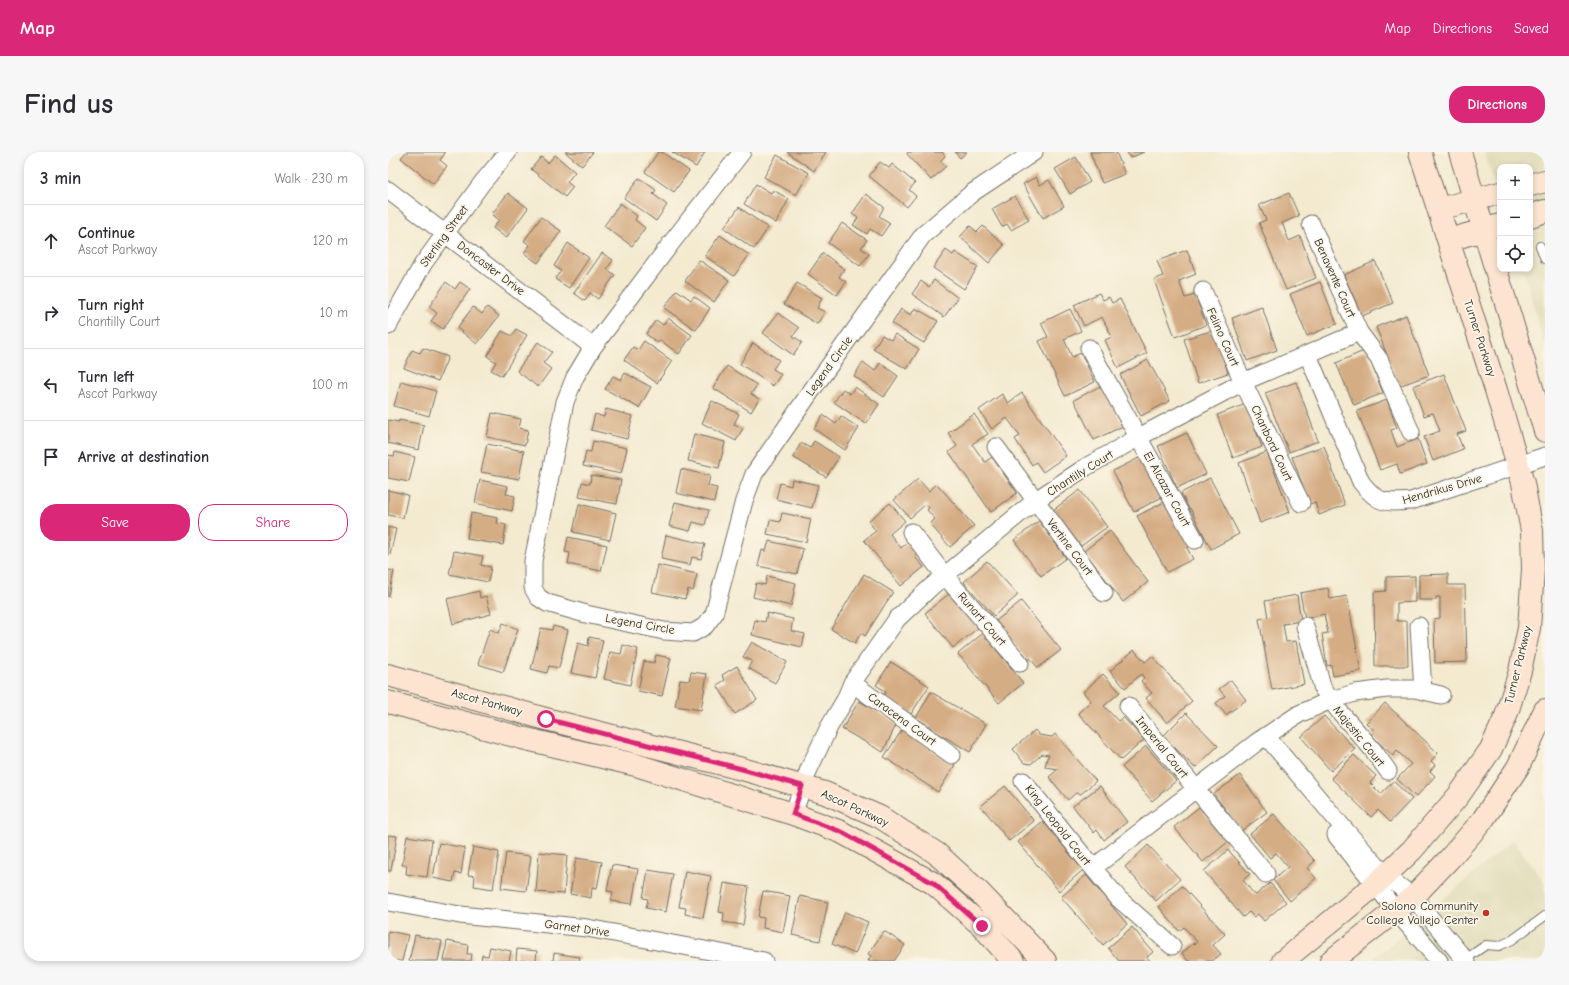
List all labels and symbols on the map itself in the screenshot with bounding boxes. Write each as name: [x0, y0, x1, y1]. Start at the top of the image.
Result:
street label: Sterling Street: [417, 202, 471, 270]
street label: Benavente Court: [1311, 236, 1359, 320]
street label: Doncaster Drive: [454, 238, 528, 298]
street label: Turner Parkway: [1461, 298, 1499, 379]
street label: Felino Court: [1204, 306, 1242, 369]
street label: Legend Circle: [803, 334, 855, 398]
street label: Chanbord Court: [1248, 403, 1296, 484]
street label: Chantilly Court: [1044, 447, 1116, 499]
street label: El Alcazar Court: [1141, 449, 1194, 529]
street label: Hendrikus Drive: [1401, 471, 1483, 507]
street label: Vertine Court: [1044, 516, 1096, 579]
street label: Runart Court: [955, 589, 1009, 649]
street label: Legend Circle: [604, 611, 676, 637]
street label: Turner Parkway: [1502, 624, 1535, 706]
street label: Ascot Parkway: [450, 685, 525, 719]
street label: Caracena Court: [865, 690, 939, 749]
street label: Majestic Court: [1330, 703, 1388, 770]
route start: [537, 710, 555, 728]
street label: Imperial Court: [1133, 713, 1192, 781]
street label: King Leopold Court: [1022, 782, 1094, 869]
street label: Ascot Parkway: [819, 786, 892, 830]
place label: Solono Community College Vallejo Center: [1366, 899, 1479, 927]
marker: Solono Community College Vallejo Center: [1481, 908, 1491, 918]
street label: Garnet Drive: [544, 917, 610, 939]
route end: [973, 917, 991, 935]

